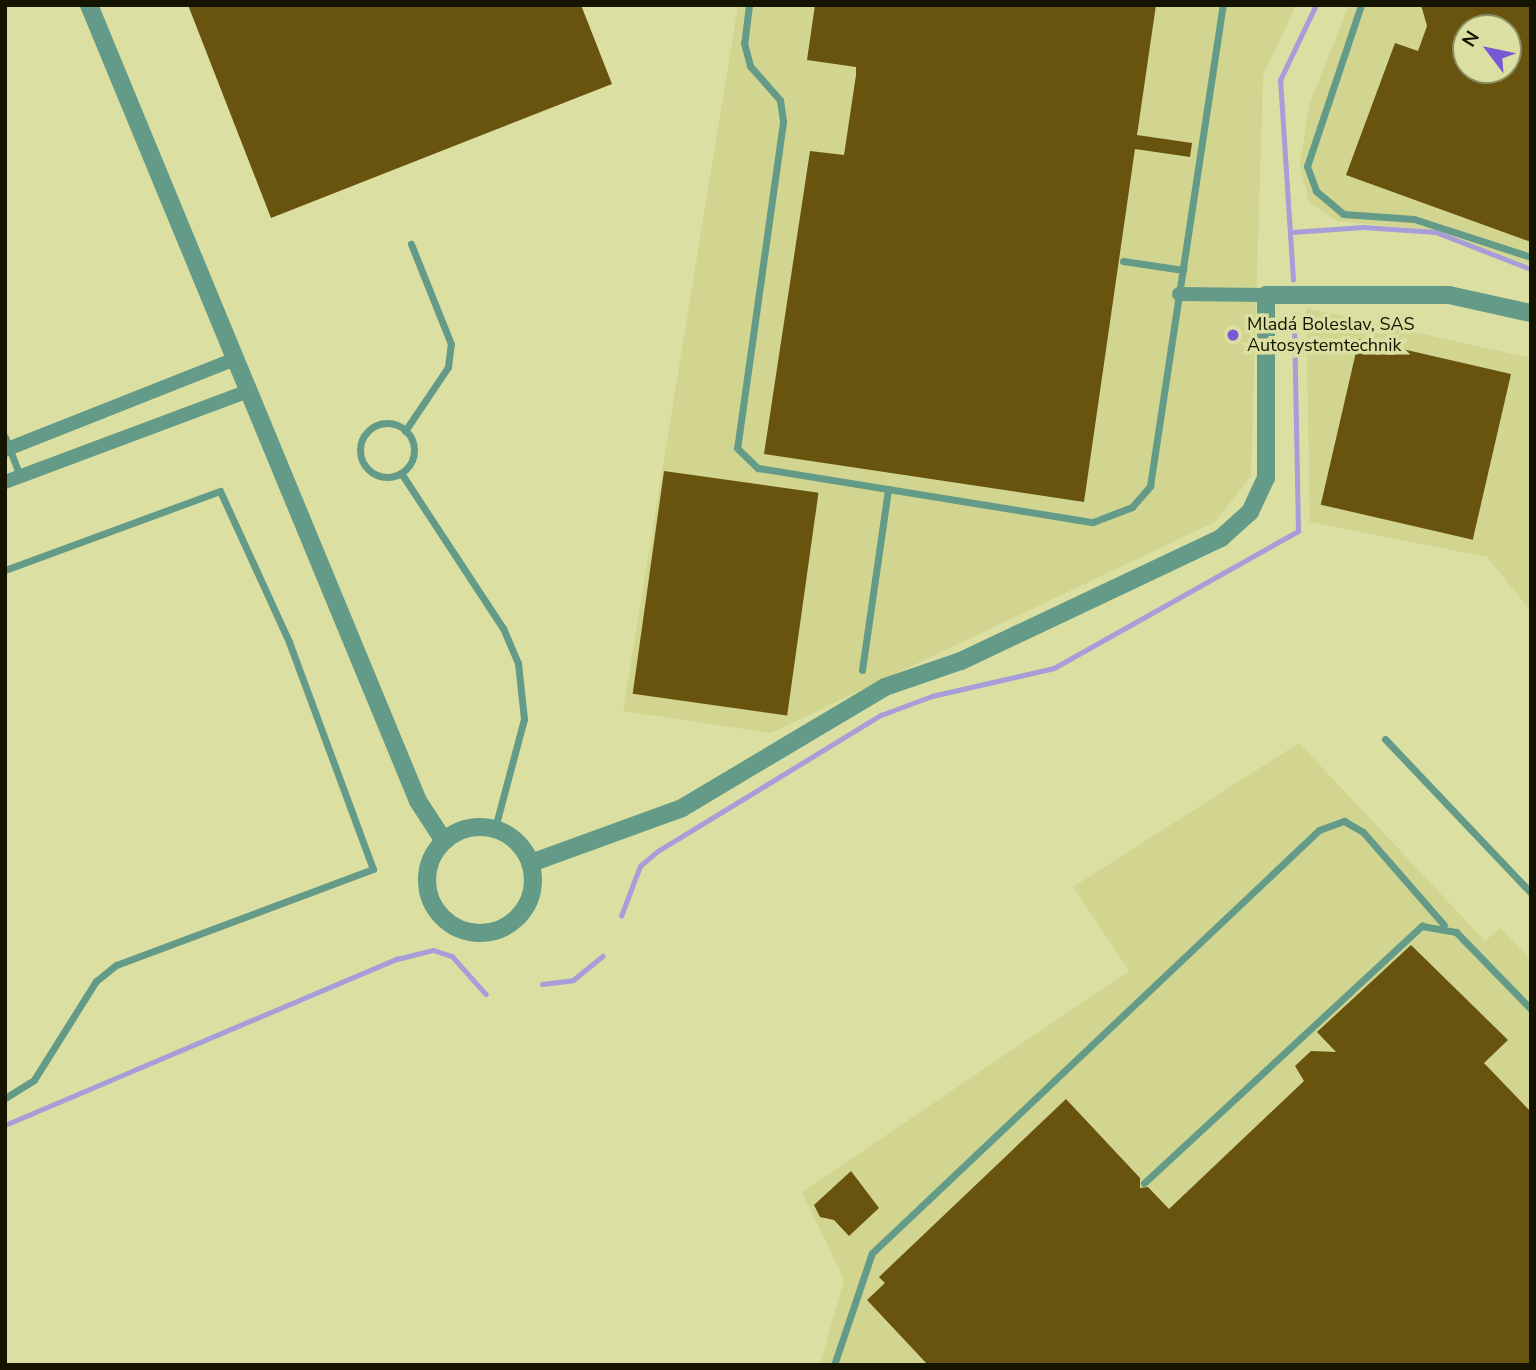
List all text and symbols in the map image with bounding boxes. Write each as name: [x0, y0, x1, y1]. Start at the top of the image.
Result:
north arrow: [1452, 14, 1522, 84]
text: N: [1456, 26, 1486, 52]
place label: Mladá Boleslav, SAS Autosystemtechnik: [1247, 314, 1415, 356]
marker: Mladá Boleslav, SAS Autosystemtechnik: [1225, 327, 1241, 343]

